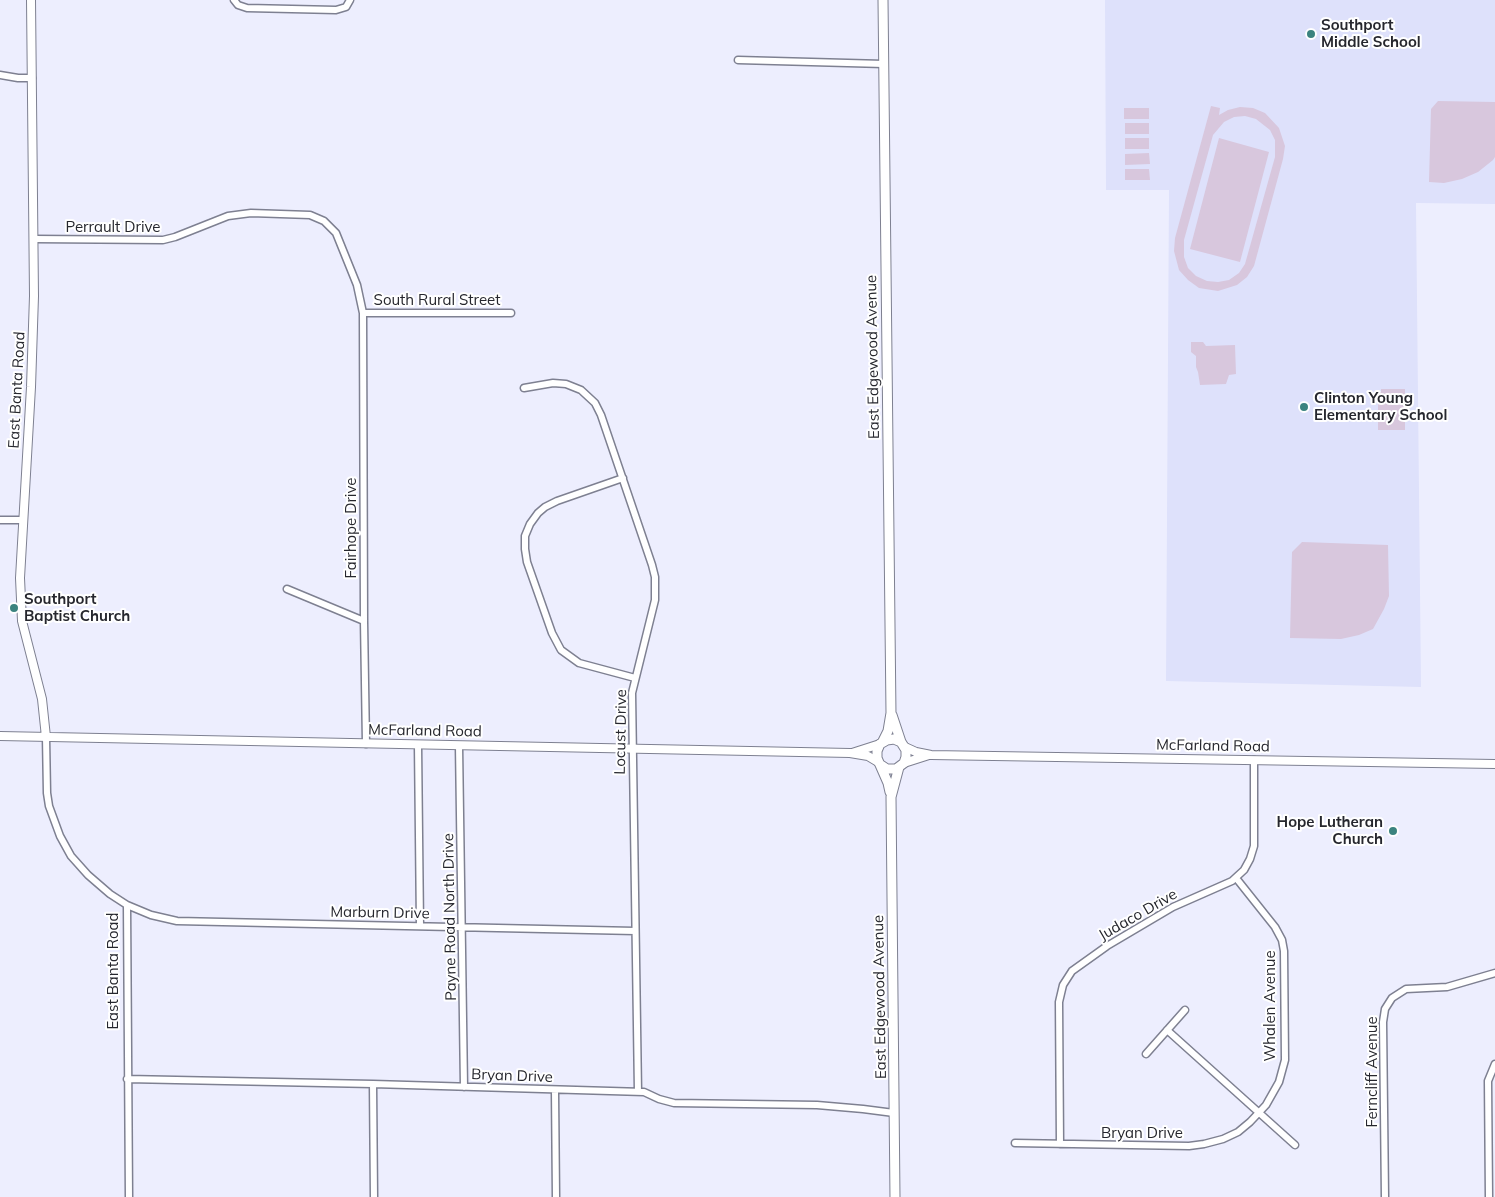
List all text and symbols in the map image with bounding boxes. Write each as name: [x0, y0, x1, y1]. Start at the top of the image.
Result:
place label: Southport Middle School: [1321, 16, 1421, 51]
marker: Southport Middle School: [1305, 28, 1317, 40]
street label: Perrault Drive: [65, 218, 161, 236]
street label: East Edgewood Avenue: [863, 275, 883, 439]
street label: South Rural Street: [374, 291, 500, 309]
street label: East Banta Road: [5, 331, 29, 449]
place label: Clinton Young Elementary School: [1314, 389, 1447, 424]
marker: Clinton Young Elementary School: [1298, 401, 1310, 413]
street label: Fairhope Drive: [342, 478, 360, 578]
place label: Southport Baptist Church: [24, 590, 130, 625]
marker: Southport Baptist Church: [8, 602, 20, 614]
street label: Locust Drive: [611, 689, 631, 775]
street label: McFarland Road: [368, 721, 482, 741]
street label: McFarland Road: [1156, 736, 1270, 756]
place label: Hope Lutheran Church: [1277, 813, 1383, 848]
marker: Hope Lutheran Church: [1387, 825, 1399, 837]
street label: Payne Road North Drive: [440, 833, 460, 1001]
street label: Judaco Drive: [1096, 885, 1180, 945]
street label: Marburn Drive: [330, 903, 430, 923]
street label: East Banta Road: [104, 912, 122, 1030]
street label: East Edgewood Avenue: [870, 915, 890, 1079]
street label: Whalen Avenue: [1261, 950, 1279, 1062]
street label: Ferncliff Avenue: [1363, 1016, 1381, 1128]
street label: Bryan Drive: [471, 1066, 553, 1086]
street label: Bryan Drive: [1101, 1124, 1183, 1142]

